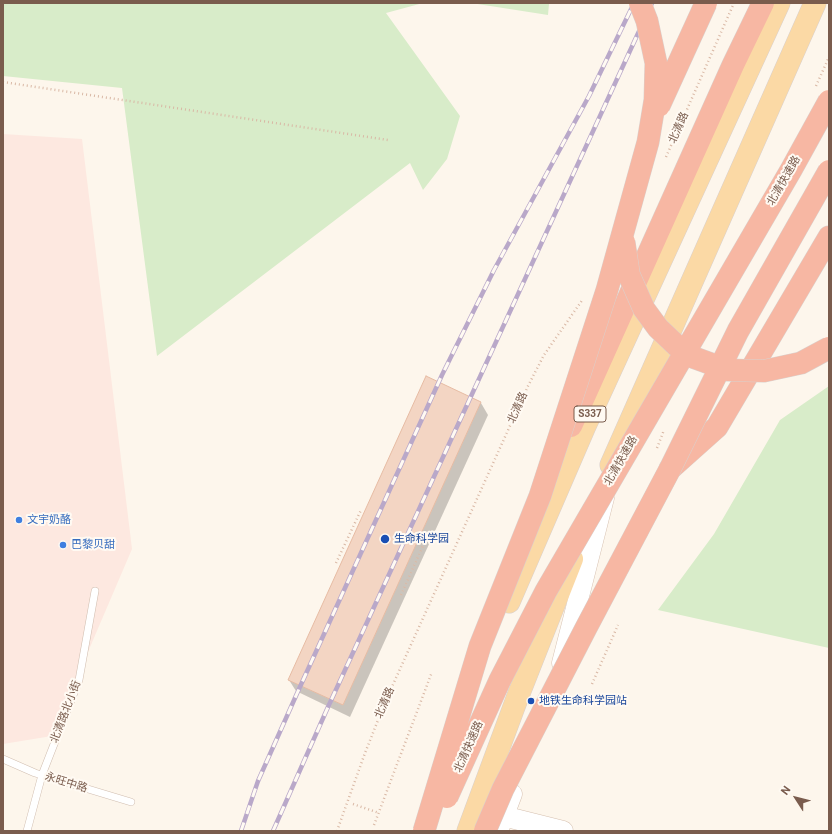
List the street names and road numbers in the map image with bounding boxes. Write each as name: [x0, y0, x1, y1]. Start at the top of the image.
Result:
street label: 北清路: [666, 110, 692, 146]
street label: 北清快速路: [765, 154, 803, 208]
street label: 北清路: [505, 390, 531, 426]
road number: S337: [574, 406, 606, 422]
street label: 北清快速路: [602, 434, 640, 488]
street label: 北清路北小街: [48, 679, 84, 745]
street label: 北清路: [372, 685, 398, 721]
street label: 北清快速路: [452, 719, 486, 775]
street label: 永旺中路: [43, 770, 89, 796]

